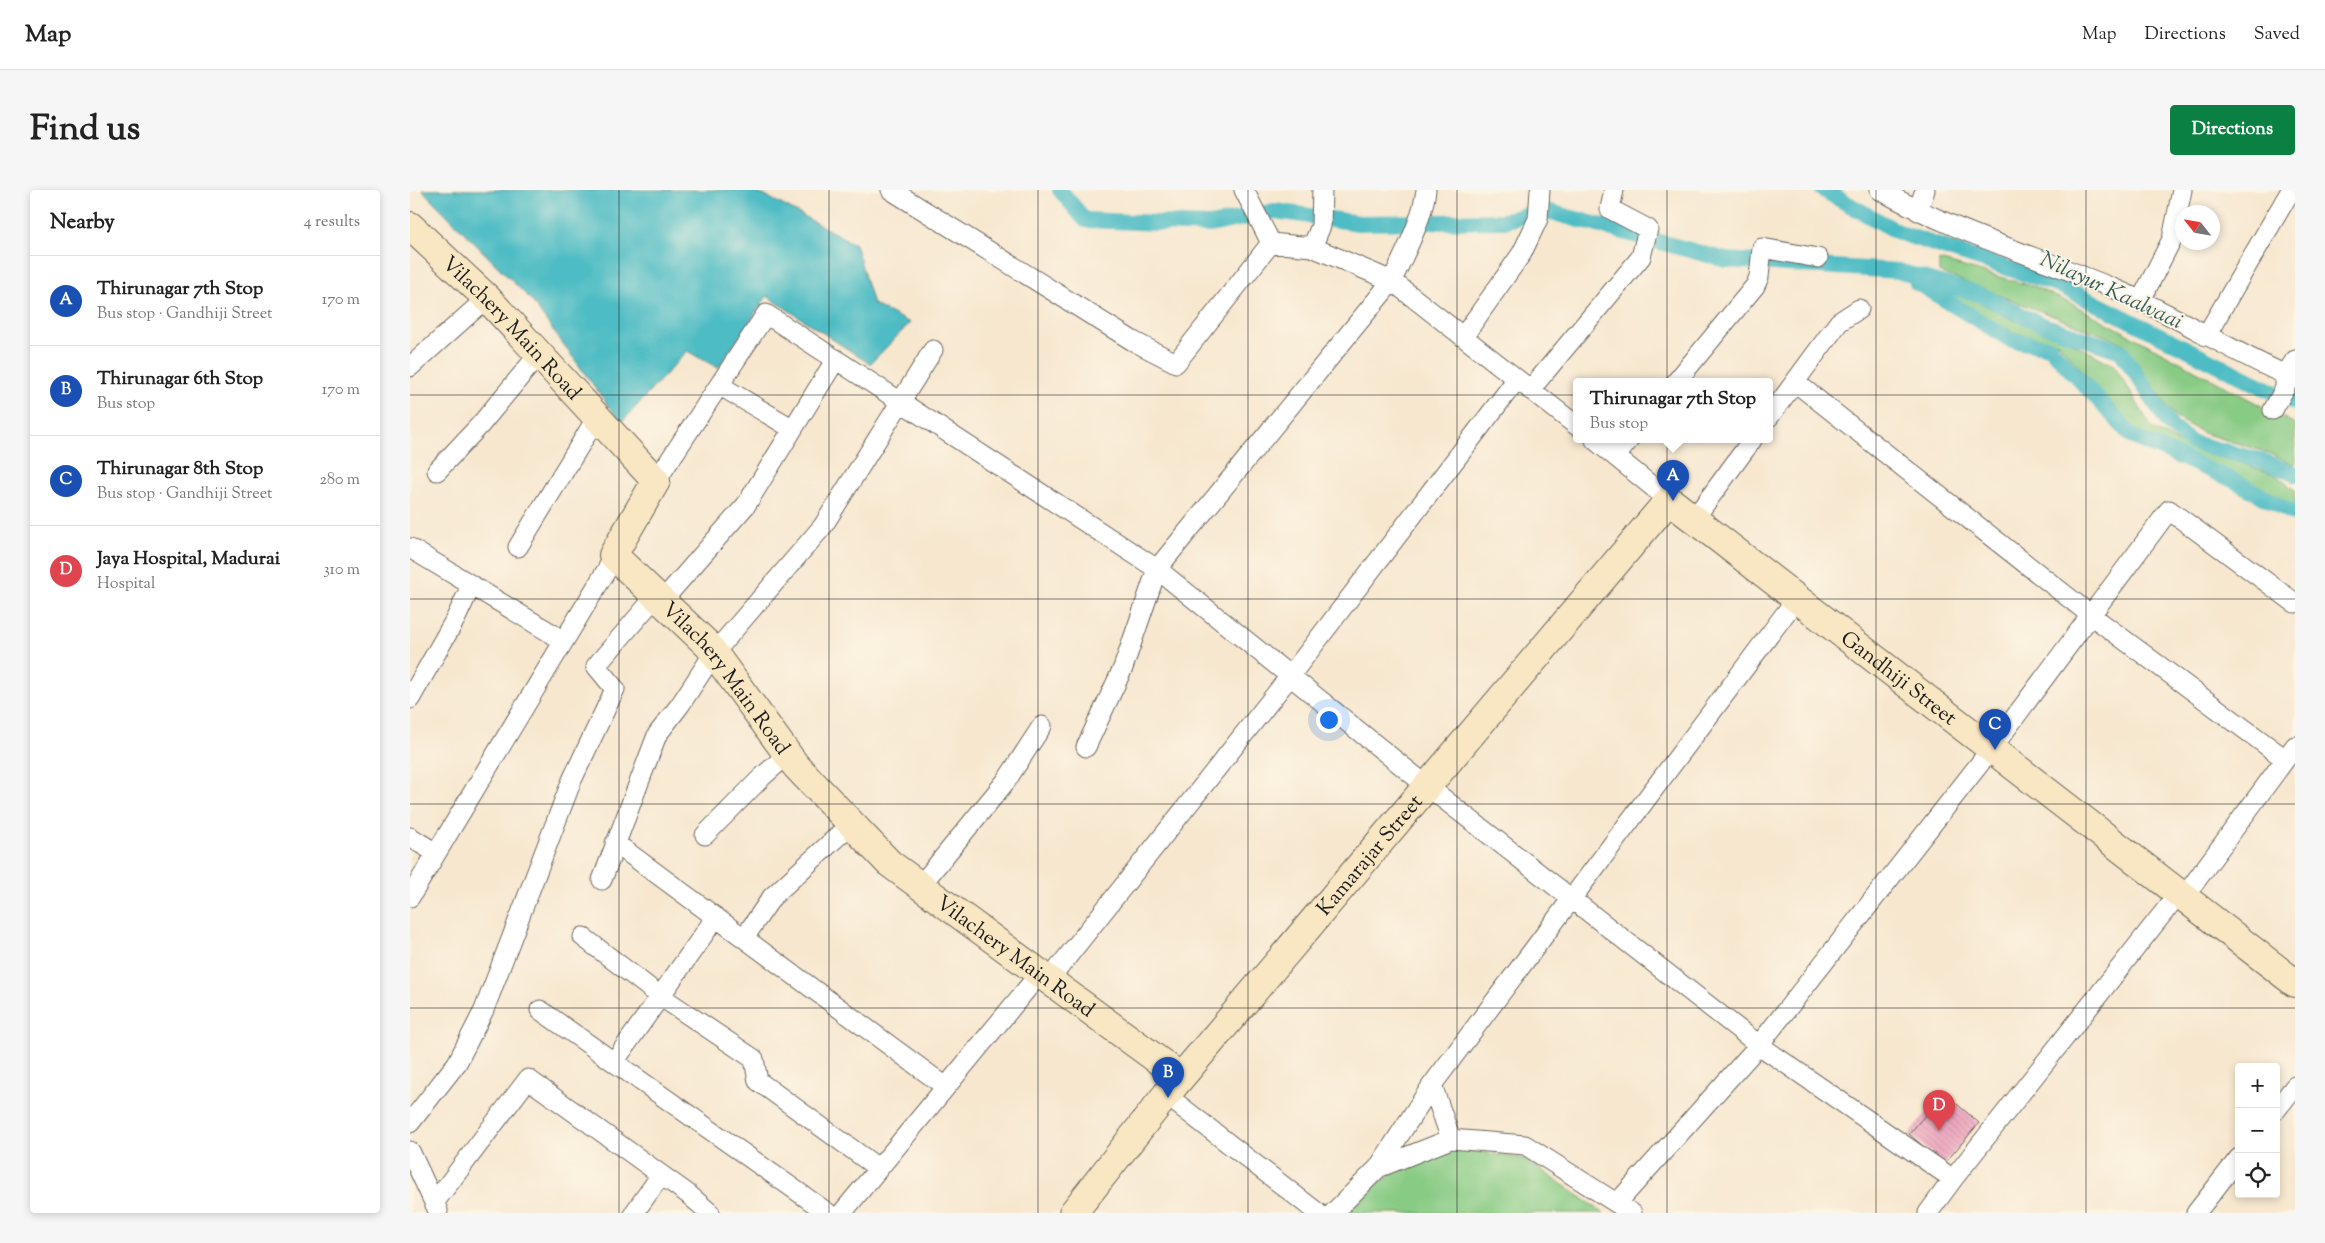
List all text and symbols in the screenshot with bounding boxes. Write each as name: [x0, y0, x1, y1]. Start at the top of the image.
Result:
text: Map: [25, 18, 71, 52]
text: Map: [2082, 22, 2117, 48]
text: Directions: [2145, 22, 2226, 48]
text: Saved: [2254, 22, 2300, 48]
text: Find us: [30, 105, 140, 156]
button: Directions: [2170, 105, 2295, 155]
north arrow: [2175, 205, 2220, 250]
text: Nearby: [50, 208, 115, 238]
text: 4 results: [304, 211, 360, 234]
water label: Nilayur Kaalvaai: [2034, 245, 2187, 339]
street label: Vilachery Main Road: [434, 250, 587, 408]
text: Thirunagar 7th Stop: [97, 276, 263, 303]
text: A: [60, 289, 73, 312]
text: 170 m: [322, 289, 360, 312]
text: Bus stop · Gandhiji Street: [97, 303, 273, 326]
text: Thirunagar 6th Stop: [97, 366, 263, 393]
popup: [1573, 378, 1773, 443]
text: B: [61, 379, 71, 402]
text: 170 m: [322, 379, 360, 402]
text: Thirunagar 7th Stop: [1590, 386, 1756, 413]
text: Bus stop: [97, 393, 155, 416]
text: Bus stop: [1590, 413, 1648, 436]
text: Thirunagar 8th Stop: [97, 456, 263, 483]
pin: A: [1657, 460, 1689, 501]
text: C: [60, 469, 72, 492]
text: 280 m: [319, 469, 360, 492]
text: Bus stop · Gandhiji Street: [97, 483, 273, 506]
text: Jaya Hospital, Madurai: [97, 546, 280, 573]
text: D: [60, 559, 72, 582]
text: 310 m: [323, 559, 360, 582]
text: Hospital: [97, 573, 155, 596]
street label: Vilachery Main Road: [654, 596, 796, 762]
street label: Gandhiji Street: [1833, 625, 1962, 734]
your location: [1316, 707, 1342, 733]
pin: C: [1979, 709, 2011, 750]
street label: Kamarajar Street: [1311, 789, 1431, 923]
street label: Vilachery Main Road: [929, 889, 1100, 1026]
pin: B: [1152, 1057, 1184, 1098]
map controls: [2235, 1063, 2280, 1198]
button: +: [2235, 1063, 2280, 1108]
pin: D: [1923, 1090, 1955, 1131]
button: −: [2235, 1108, 2280, 1153]
button: locate: [2235, 1153, 2280, 1198]

